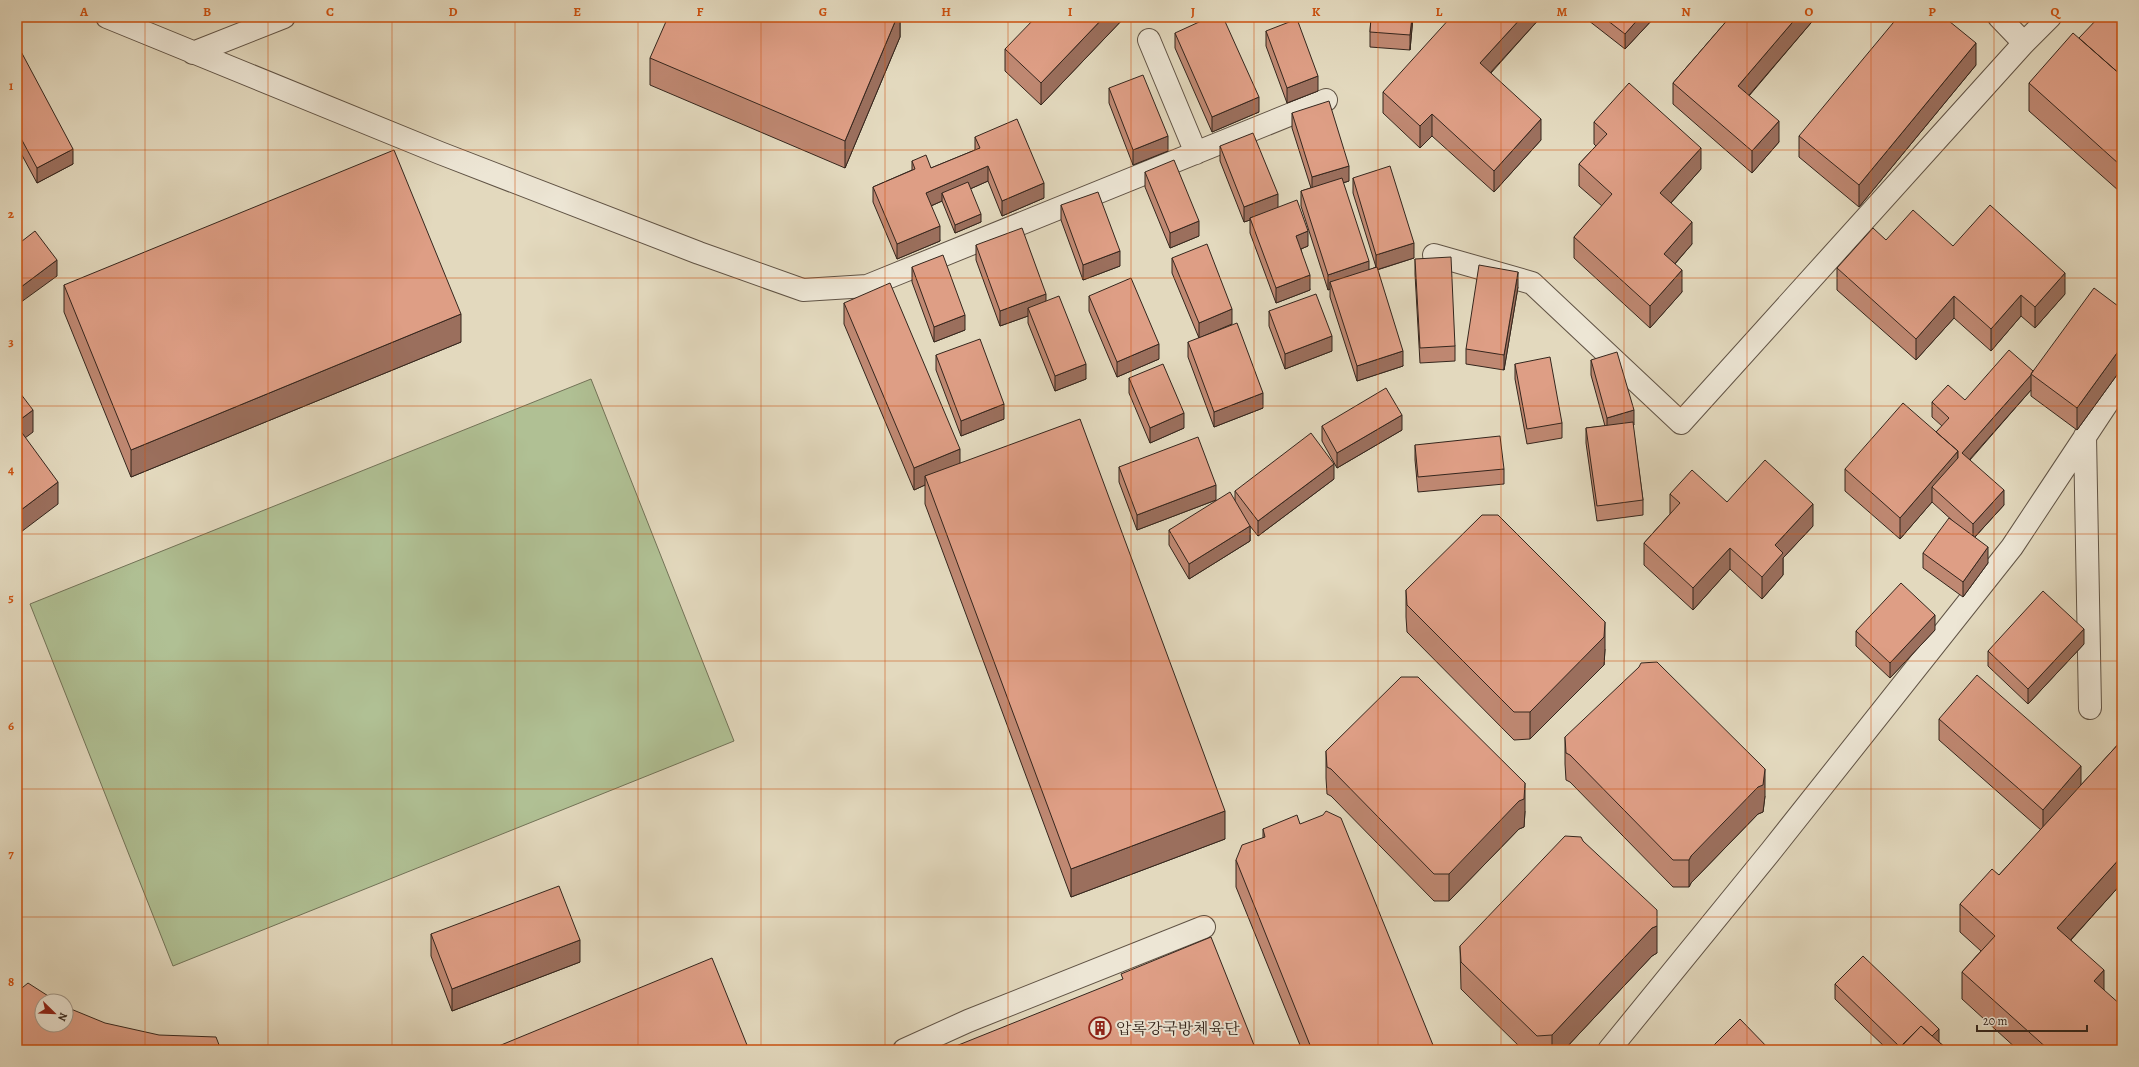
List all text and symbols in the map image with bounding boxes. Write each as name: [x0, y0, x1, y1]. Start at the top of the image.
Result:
text: A: [79, 3, 89, 20]
text: B: [203, 3, 211, 20]
text: C: [326, 3, 334, 20]
text: D: [448, 3, 458, 20]
text: E: [573, 3, 581, 20]
text: F: [697, 3, 704, 20]
text: G: [819, 3, 827, 20]
text: H: [941, 3, 951, 20]
text: I: [1068, 3, 1073, 20]
text: J: [1191, 3, 1195, 20]
text: K: [1312, 3, 1321, 20]
text: L: [1436, 3, 1443, 20]
text: M: [1557, 3, 1568, 20]
text: N: [1681, 3, 1691, 20]
text: O: [1805, 3, 1814, 20]
text: P: [1928, 3, 1936, 20]
text: Q: [2051, 3, 2062, 20]
text: 1: [9, 77, 14, 94]
text: 2: [8, 205, 15, 222]
text: 3: [8, 333, 14, 350]
text: 4: [8, 461, 14, 478]
text: 5: [8, 589, 14, 606]
text: 6: [8, 717, 14, 734]
text: 7: [8, 845, 14, 862]
text: 8: [8, 973, 14, 990]
north arrow: [34, 993, 74, 1033]
scale bar: [1977, 1007, 2087, 1033]
text: N: [54, 1010, 71, 1023]
text: 20 m: [1983, 1013, 2007, 1029]
building icon: 압록강국방체육단: [1087, 1015, 1113, 1041]
place label: 압록강국방체육단: [1116, 1018, 1240, 1040]

